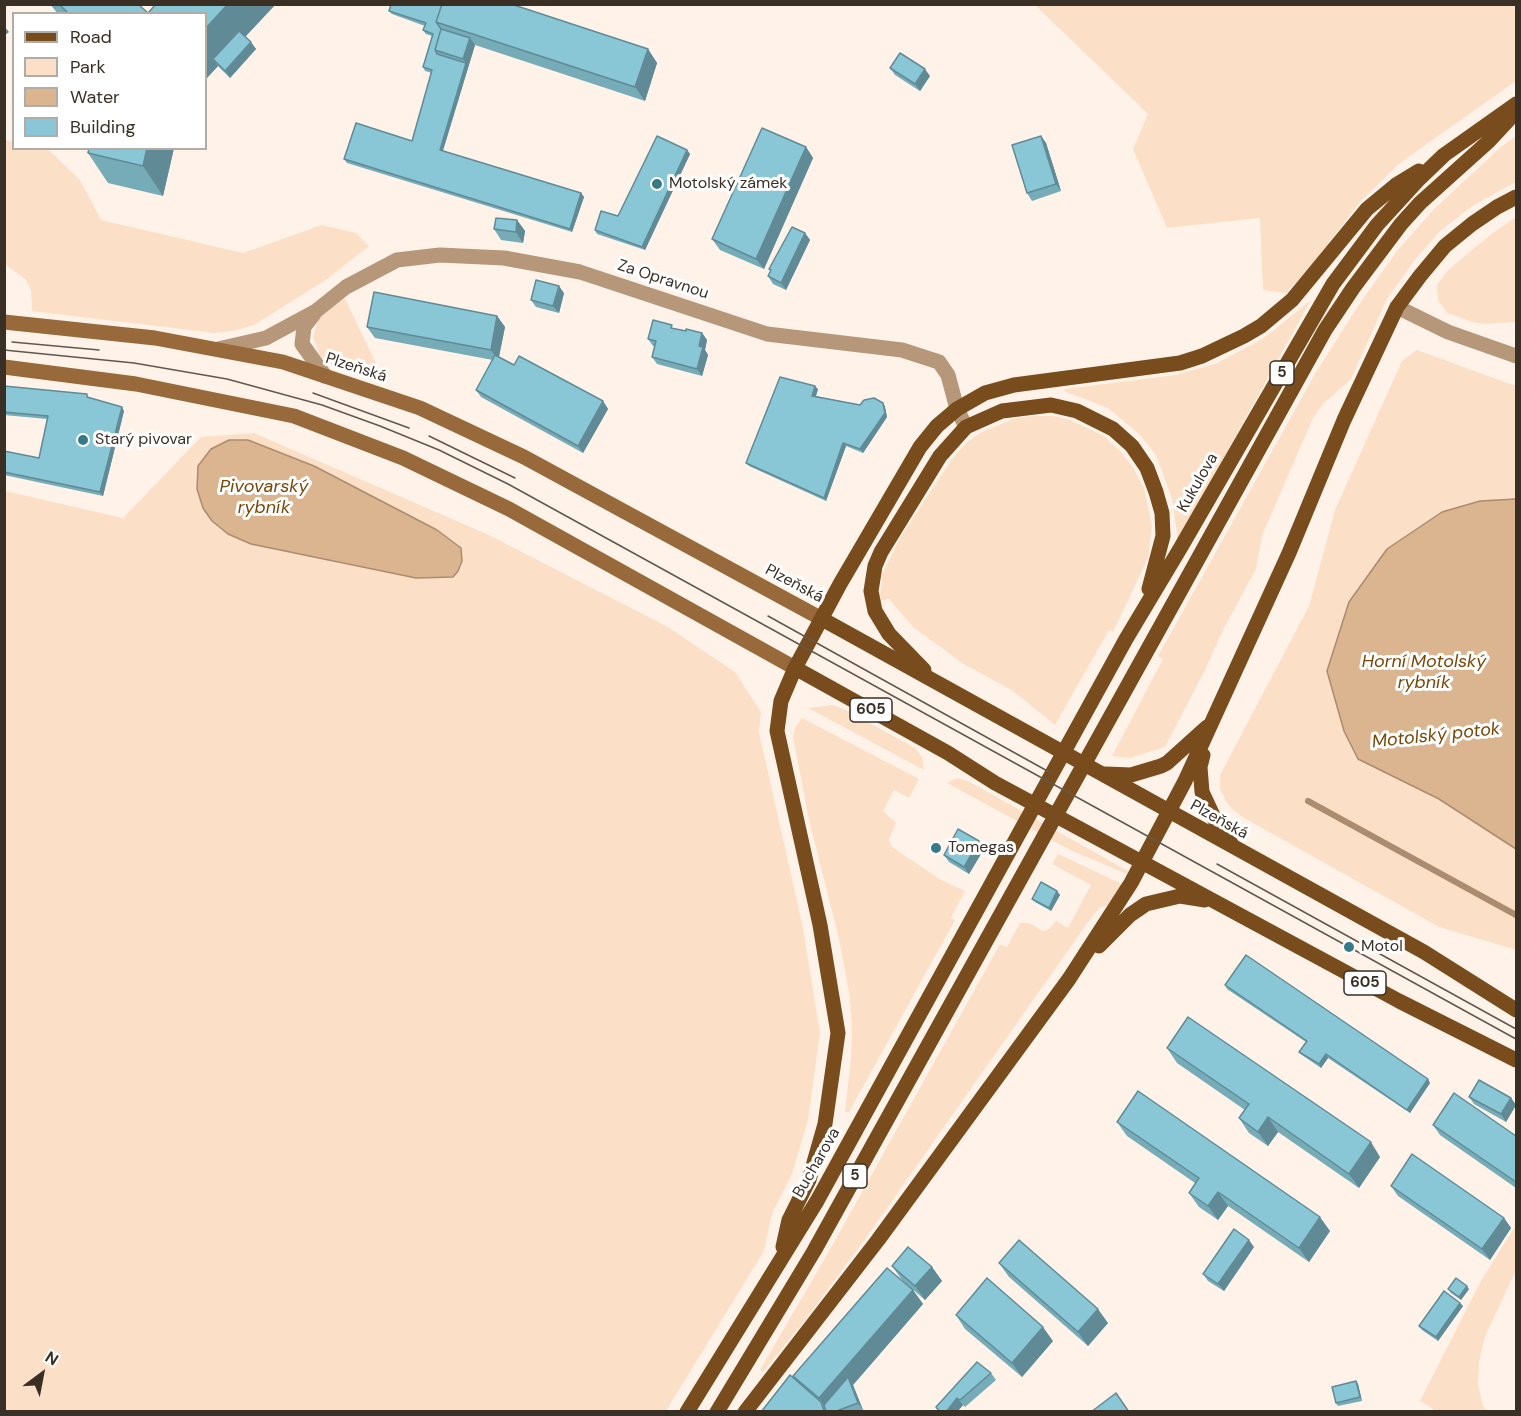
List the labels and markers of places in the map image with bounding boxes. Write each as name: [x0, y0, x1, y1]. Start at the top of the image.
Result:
place label: Motolský zámek: [669, 174, 787, 194]
marker: Motolský zámek: [650, 177, 664, 191]
place label: Starý pivovar: [95, 430, 192, 450]
marker: Starý pivovar: [76, 433, 90, 447]
place label: Tomegas: [948, 838, 1014, 858]
marker: Tomegas: [929, 841, 943, 855]
place label: Motol: [1361, 937, 1403, 957]
marker: Motol: [1342, 940, 1356, 954]

